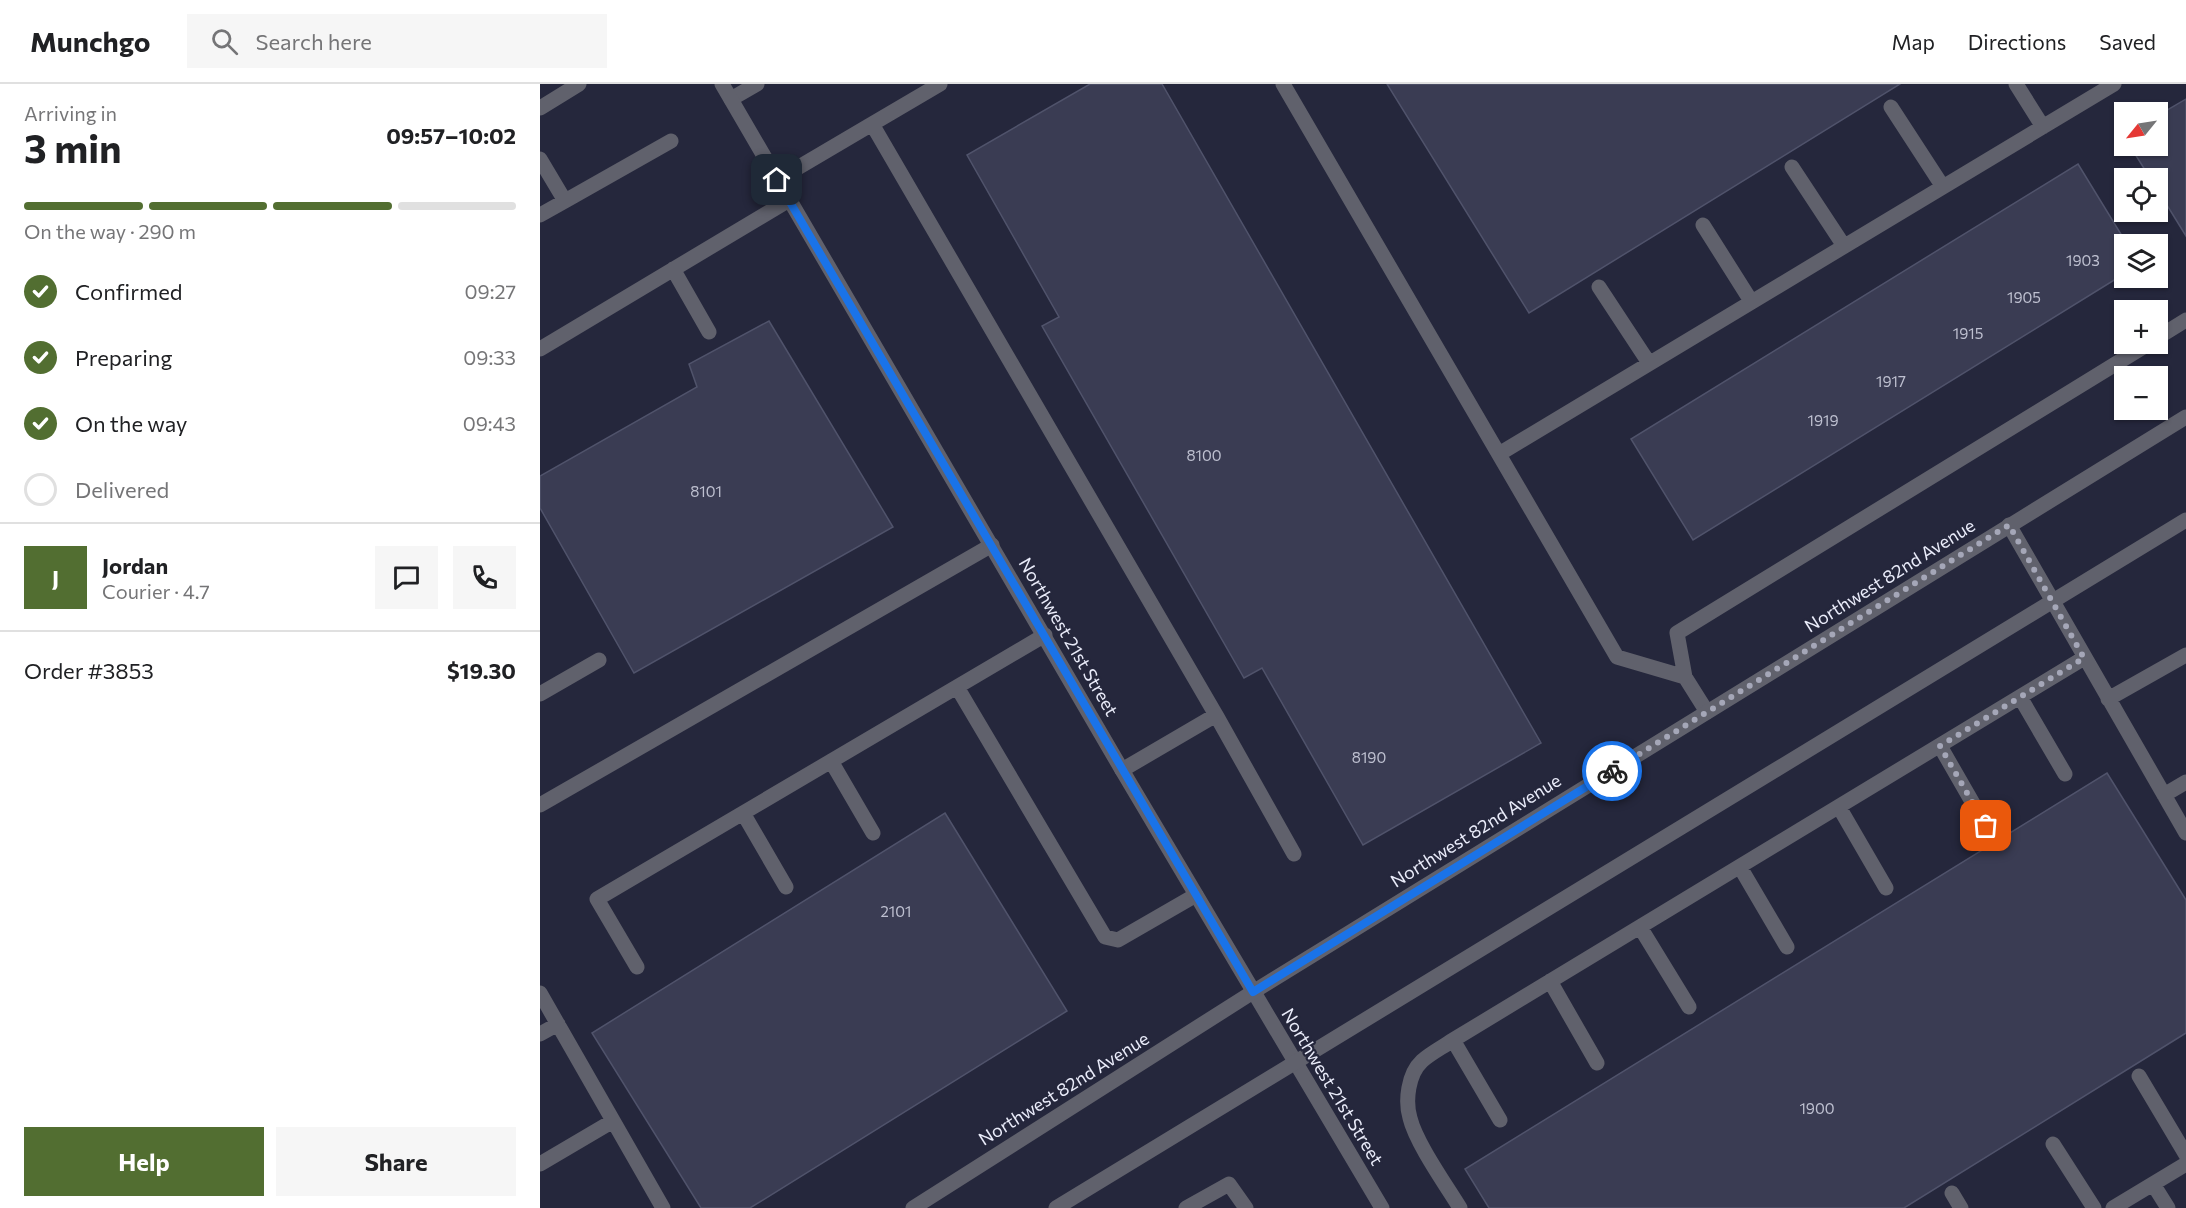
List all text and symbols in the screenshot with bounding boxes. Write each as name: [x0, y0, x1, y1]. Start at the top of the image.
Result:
search box: [187, 14, 607, 68]
text: Munchgo: [30, 24, 151, 58]
icon: search: [208, 25, 241, 58]
text: Search here: [256, 28, 372, 55]
text: Map: [1892, 29, 1935, 54]
text: Directions: [1968, 29, 2066, 54]
text: Saved: [2099, 29, 2156, 54]
text: Arriving in: [24, 101, 117, 125]
north arrow: [2114, 102, 2168, 156]
map controls: [2114, 102, 2168, 420]
text: 09:57–10:02: [386, 122, 516, 149]
text: 3 min: [24, 123, 122, 171]
pin: [751, 154, 802, 205]
icon: home: [760, 163, 793, 196]
button: locate: [2114, 168, 2168, 222]
text: On the way · 290 m: [24, 219, 196, 243]
button: layers: [2114, 234, 2168, 288]
house number: 1903: [2066, 251, 2100, 269]
icon: check: [24, 275, 57, 308]
text: Confirmed: [75, 278, 182, 305]
text: 09:27: [464, 279, 516, 303]
house number: 1905: [2007, 288, 2041, 306]
button: +: [2114, 300, 2168, 354]
house number: 1915: [1953, 324, 1983, 342]
icon: check: [24, 341, 57, 374]
text: Preparing: [75, 344, 172, 371]
text: 09:33: [463, 345, 516, 369]
button: −: [2114, 366, 2168, 420]
house number: 1917: [1876, 372, 1906, 390]
icon: check: [24, 407, 57, 440]
text: On the way: [75, 410, 187, 437]
text: 09:43: [463, 411, 516, 435]
house number: 1919: [1807, 411, 1839, 429]
house number: 8100: [1186, 446, 1222, 464]
text: Delivered: [75, 476, 169, 503]
house number: 8101: [690, 482, 722, 500]
street label: Northwest 82nd Avenue: [1800, 514, 1979, 637]
button: chat: [375, 546, 438, 609]
button: phone: [453, 546, 516, 609]
text: Jordan: [102, 552, 168, 579]
street label: Northwest 21st Street: [1015, 553, 1123, 720]
text: J: [52, 564, 59, 591]
text: Courier · 4.7: [102, 579, 210, 603]
text: Order #3853: [24, 657, 154, 684]
text: $19.30: [447, 657, 516, 684]
courier: [1582, 741, 1642, 801]
house number: 8190: [1352, 748, 1386, 766]
icon: bike: [1596, 755, 1629, 788]
street label: Northwest 82nd Avenue: [1386, 769, 1565, 892]
pin: [1960, 800, 2011, 851]
icon: bag: [1969, 809, 2002, 842]
house number: 2101: [881, 902, 911, 920]
street label: Northwest 21st Street: [1277, 1004, 1388, 1169]
street label: Northwest 82nd Avenue: [974, 1027, 1153, 1150]
house number: 1900: [1799, 1099, 1835, 1117]
button: Help: [24, 1127, 264, 1196]
button: Share: [276, 1127, 516, 1196]

